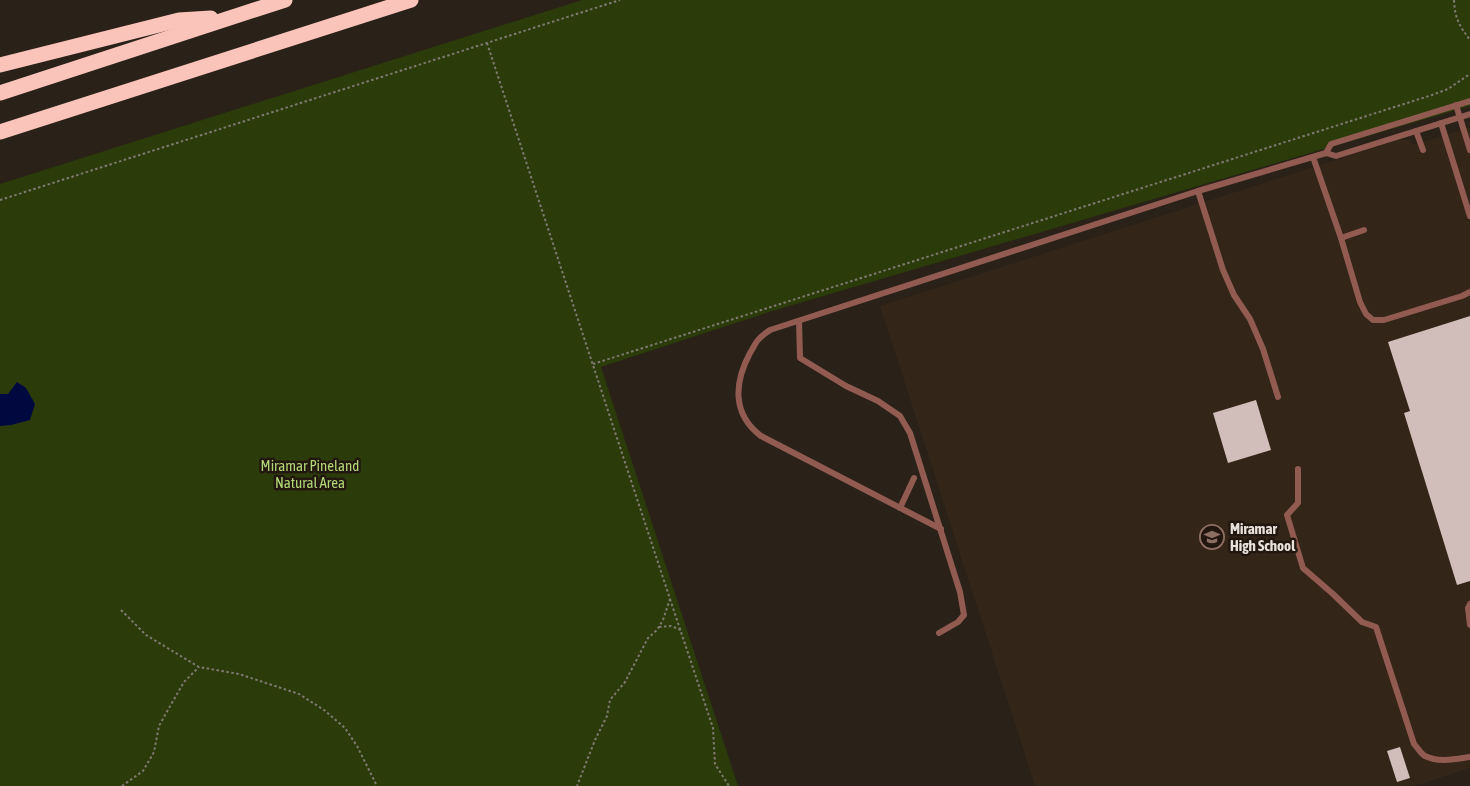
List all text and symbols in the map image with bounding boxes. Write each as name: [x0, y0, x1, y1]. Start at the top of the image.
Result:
park label: Miramar Pineland Natural Area: [261, 457, 359, 491]
place label: Miramar High School: [1230, 520, 1296, 554]
school or university icon: Miramar High School: [1199, 524, 1225, 550]

